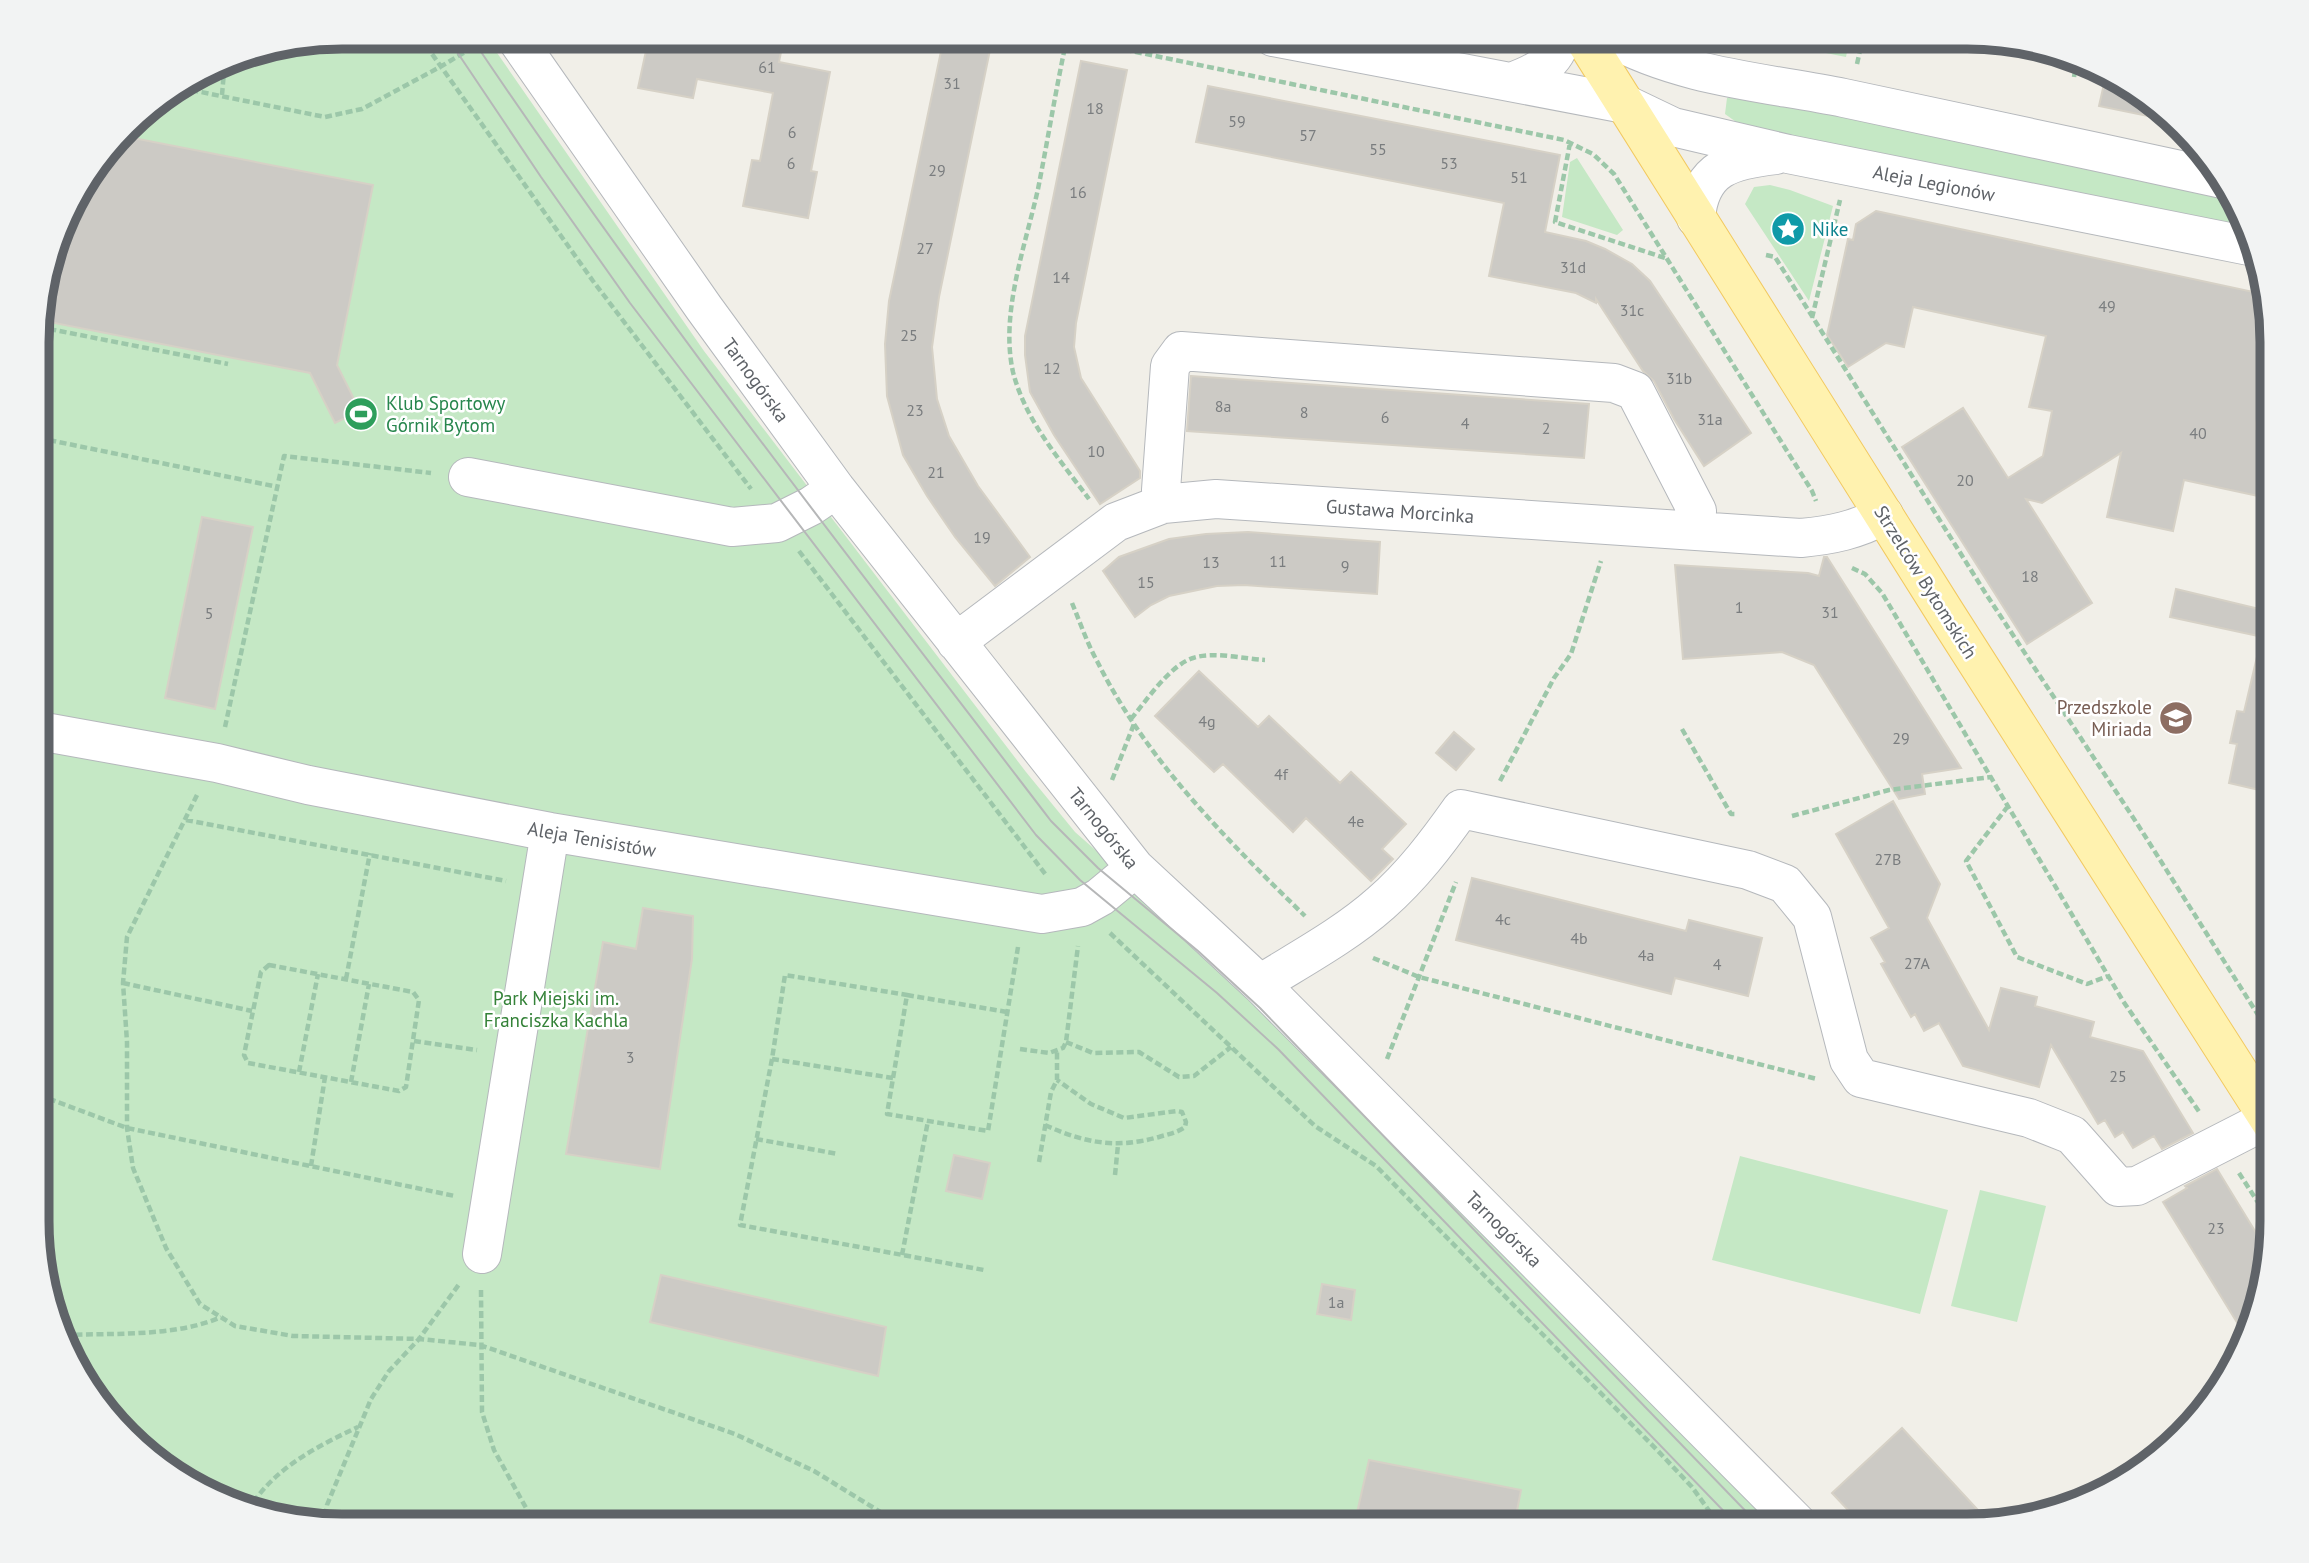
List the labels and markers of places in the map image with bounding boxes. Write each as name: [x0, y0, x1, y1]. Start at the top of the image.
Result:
place icon: Nike: [1769, 210, 1807, 248]
place label: Nike: [1812, 217, 1848, 241]
place label: Klub Sportowy Górnik Bytom: [386, 391, 506, 437]
sports icon: Klub Sportowy Górnik Bytom: [342, 395, 380, 433]
place label: Przedszkole Miriada: [2057, 695, 2152, 741]
school or university icon: Przedszkole Miriada: [2157, 699, 2195, 737]

